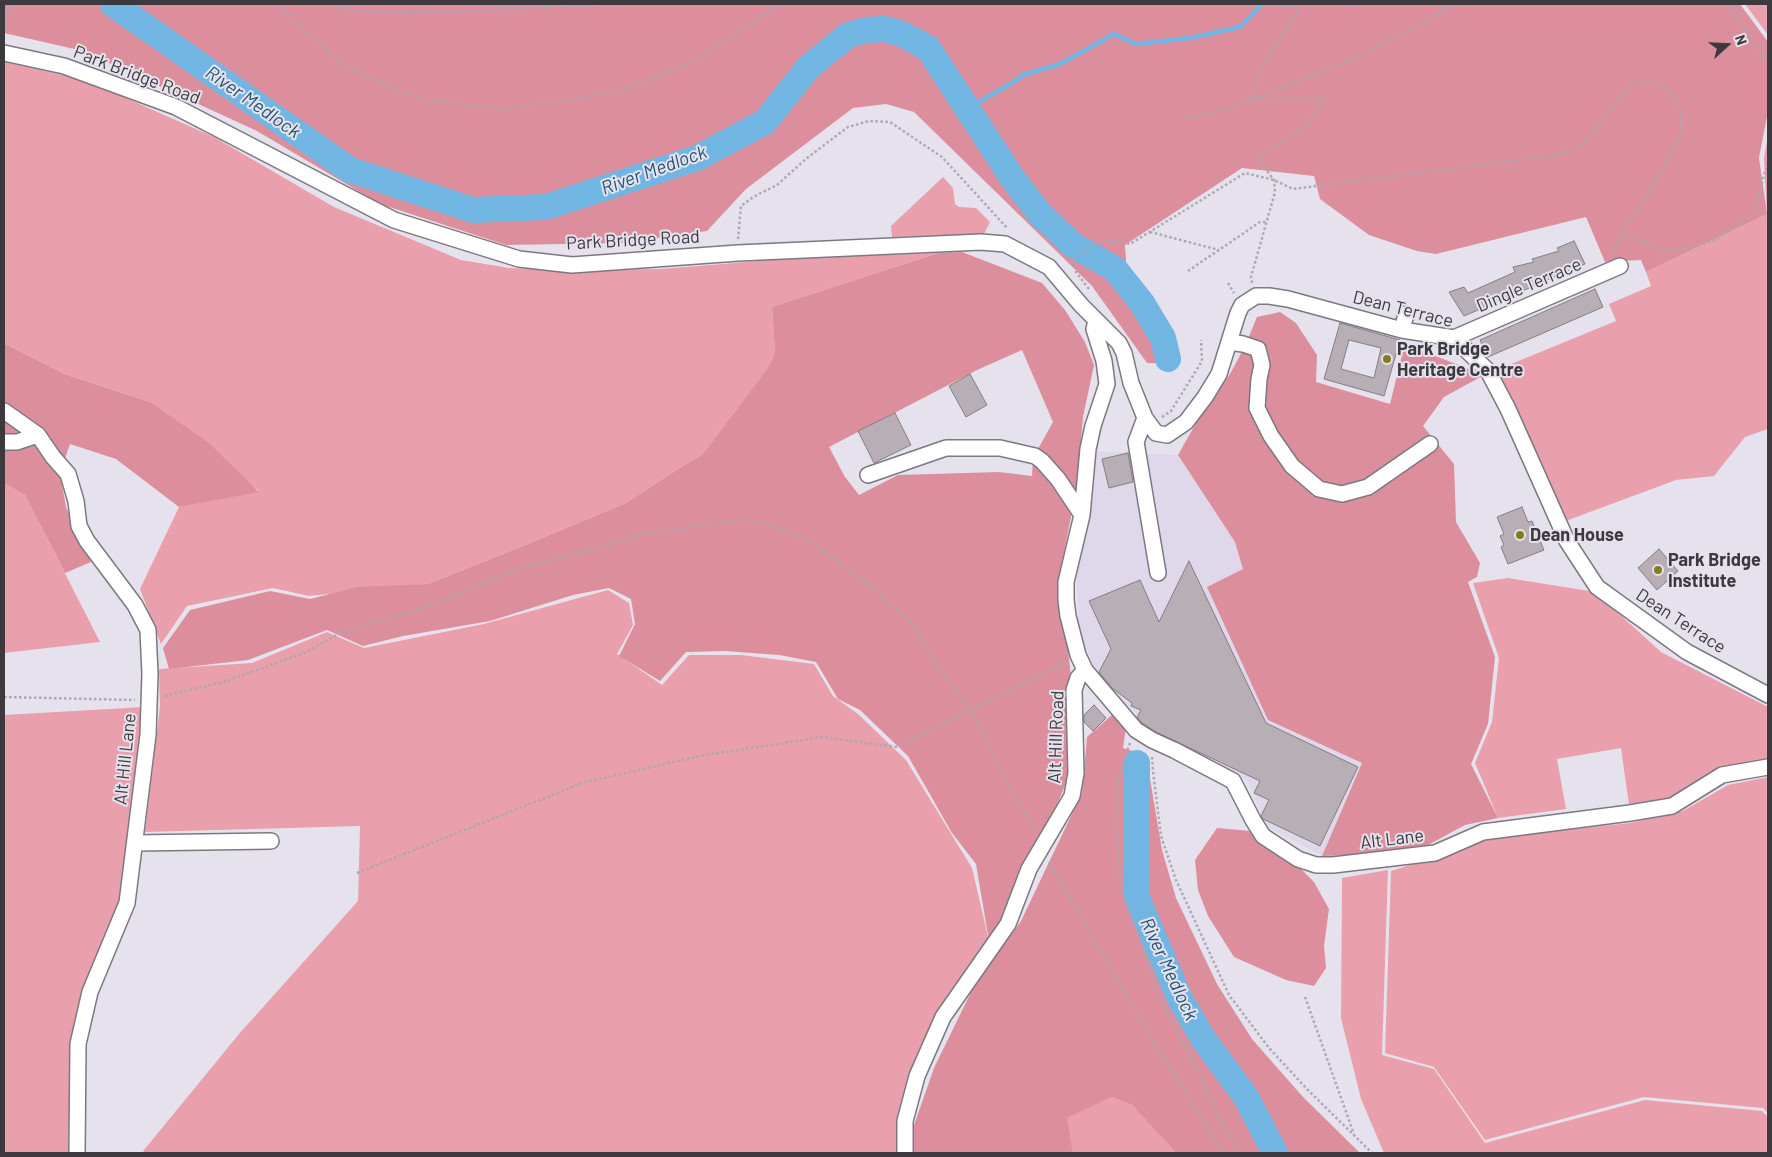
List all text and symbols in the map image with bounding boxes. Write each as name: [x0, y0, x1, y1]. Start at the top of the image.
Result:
north arrow: [1702, 20, 1752, 70]
text: N: [1732, 32, 1751, 47]
street label: Park Bridge Road: [71, 41, 203, 109]
water label: River Medlock: [201, 61, 305, 143]
water label: River Medlock: [598, 140, 710, 200]
street label: Park Bridge Road: [566, 226, 700, 254]
street label: Dingle Terrace: [1473, 253, 1585, 317]
street label: Dean Terrace: [1350, 286, 1456, 332]
place label: Park Bridge Heritage Centre: [1397, 338, 1523, 380]
marker: Park Bridge Heritage Centre: [1381, 353, 1393, 365]
place label: Dean House: [1530, 524, 1624, 546]
marker: Dean House: [1514, 529, 1526, 541]
place label: Park Bridge Institute: [1668, 549, 1761, 592]
marker: Park Bridge Institute: [1652, 564, 1664, 576]
street label: Dean Terrace: [1632, 584, 1730, 658]
street label: Alt Hill Road: [1044, 690, 1068, 784]
street label: Alt Hill Lane: [109, 712, 141, 806]
street label: Alt Lane: [1359, 824, 1425, 854]
water label: River Medlock: [1135, 914, 1203, 1024]

